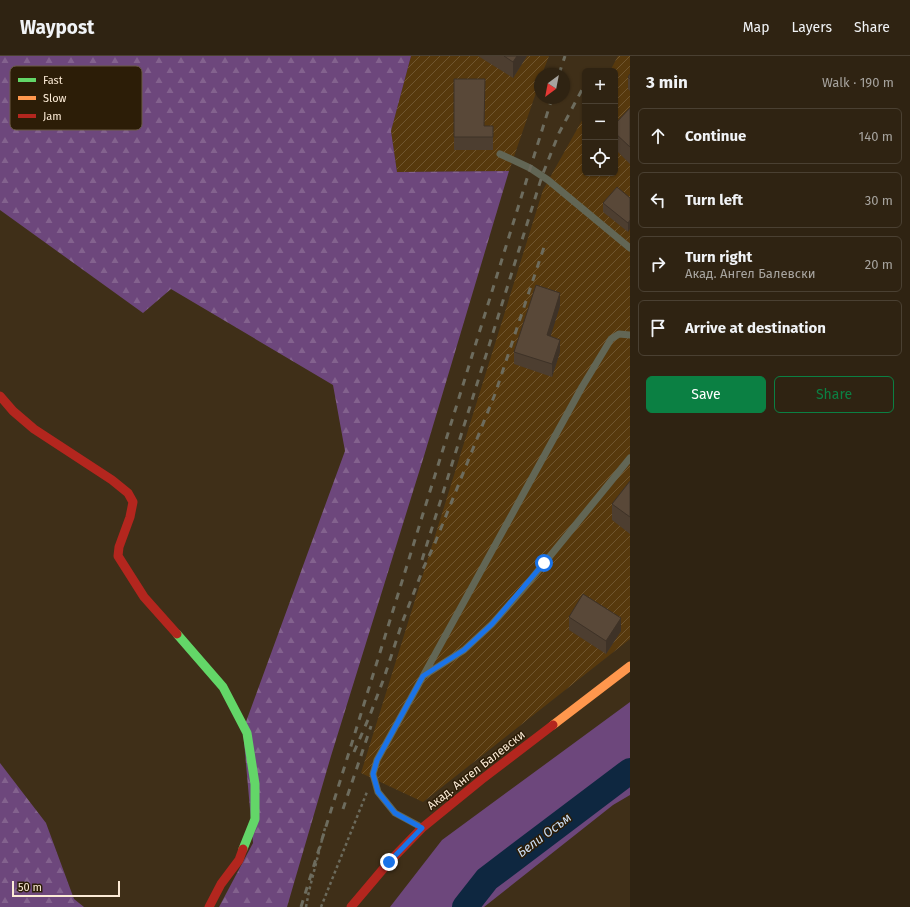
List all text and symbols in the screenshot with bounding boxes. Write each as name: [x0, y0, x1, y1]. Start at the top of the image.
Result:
text: Waypost: [20, 16, 94, 39]
text: Map: [743, 19, 769, 36]
text: Layers: [791, 19, 832, 36]
text: Share: [854, 19, 890, 36]
legend: [10, 66, 142, 130]
north arrow: [534, 68, 570, 104]
map controls: [582, 68, 618, 176]
button: +: [582, 68, 618, 104]
text: 3 min: [646, 72, 688, 93]
text: Fast: [43, 74, 63, 87]
text: Walk · 190 m: [822, 75, 894, 90]
text: Slow: [43, 92, 67, 105]
button: −: [582, 104, 618, 140]
text: Jam: [43, 110, 62, 123]
icon: ahead: [647, 125, 669, 147]
text: Continue: [685, 127, 746, 145]
text: 140 m: [859, 129, 893, 144]
button: locate: [582, 140, 618, 176]
icon: left: [647, 189, 669, 211]
text: Turn left: [685, 191, 743, 209]
text: 30 m: [865, 193, 893, 208]
text: Turn right: [685, 248, 752, 266]
icon: right: [647, 253, 669, 275]
text: 20 m: [865, 257, 893, 272]
text: Акад. Ангел Балевски: [685, 266, 816, 281]
icon: arrive: [647, 317, 669, 339]
text: Arrive at destination: [685, 319, 826, 337]
button: Save: [646, 376, 766, 413]
button: Share: [774, 376, 894, 413]
route start: [535, 554, 553, 572]
street label: Акад. Ангел Балевски: [424, 727, 528, 813]
water label: Бели Осъм: [514, 810, 574, 860]
route end: [380, 853, 398, 871]
scale bar: [12, 879, 120, 898]
text: 50 m: [18, 881, 42, 894]

